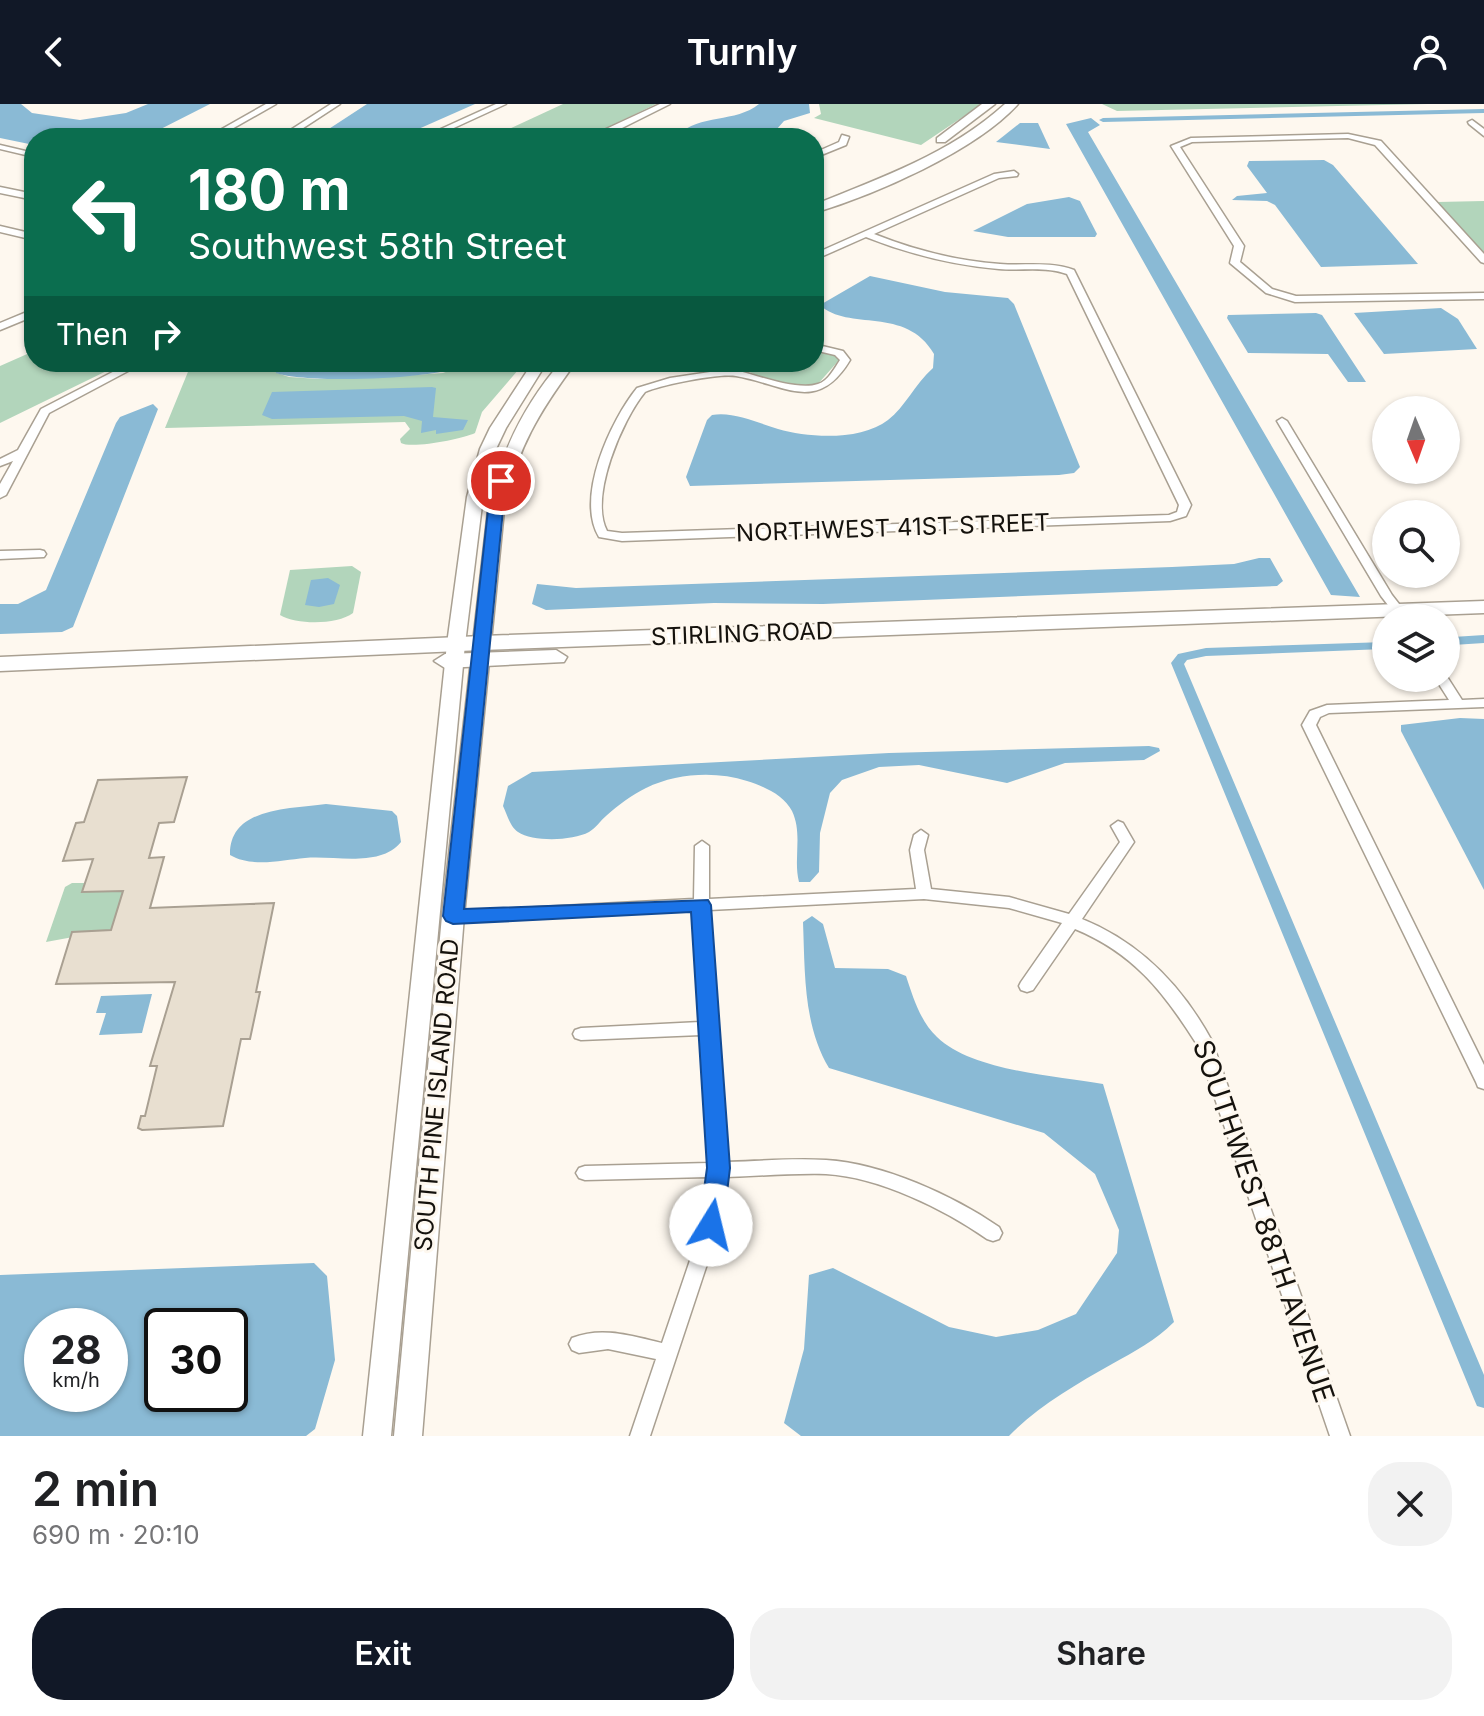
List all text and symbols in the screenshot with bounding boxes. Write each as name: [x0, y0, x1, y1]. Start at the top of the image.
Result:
icon: back: [32, 30, 76, 74]
text: Turnly: [687, 30, 797, 74]
icon: person: [1408, 30, 1452, 74]
text: 180 m: [188, 156, 351, 224]
icon: left: [56, 160, 160, 264]
text: Southwest 58th Street: [188, 224, 567, 268]
icon: right: [144, 312, 188, 356]
text: Then: [56, 316, 128, 352]
north arrow: [1372, 396, 1460, 484]
map controls: [1372, 396, 1460, 692]
pin: [467, 447, 535, 515]
icon: arrive: [479, 459, 523, 503]
button: search: [1372, 500, 1460, 588]
street label: NORTHWEST 41ST STREET: [736, 508, 1050, 547]
button: layers: [1372, 604, 1460, 692]
street label: STIRLING ROAD: [650, 616, 834, 651]
street label: SOUTH PINE ISLAND ROAD: [408, 937, 465, 1252]
street label: SOUTHWEST 88TH AVENUE: [1186, 1035, 1342, 1407]
position arrow: [669, 1183, 753, 1267]
speed limit sign: 30: [144, 1308, 248, 1412]
text: 28: [50, 1325, 102, 1374]
text: km/h: [52, 1368, 100, 1392]
text: 2 min: [32, 1459, 159, 1518]
button: close: [1368, 1462, 1452, 1546]
text: 690 m · 20:10: [32, 1519, 200, 1550]
button: Exit: [32, 1608, 734, 1700]
button: Share: [750, 1608, 1452, 1700]

